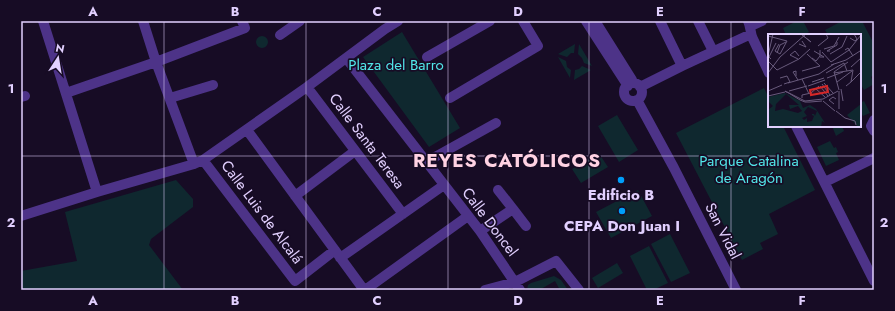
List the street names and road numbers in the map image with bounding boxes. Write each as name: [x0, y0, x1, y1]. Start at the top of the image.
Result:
street label: Calle Santa Teresa: [324, 89, 410, 193]
street label: Calle Luis de Alcalá: [216, 156, 308, 268]
street label: Calle Doncel: [457, 183, 523, 261]
street label: San Vidal: [699, 199, 747, 263]

